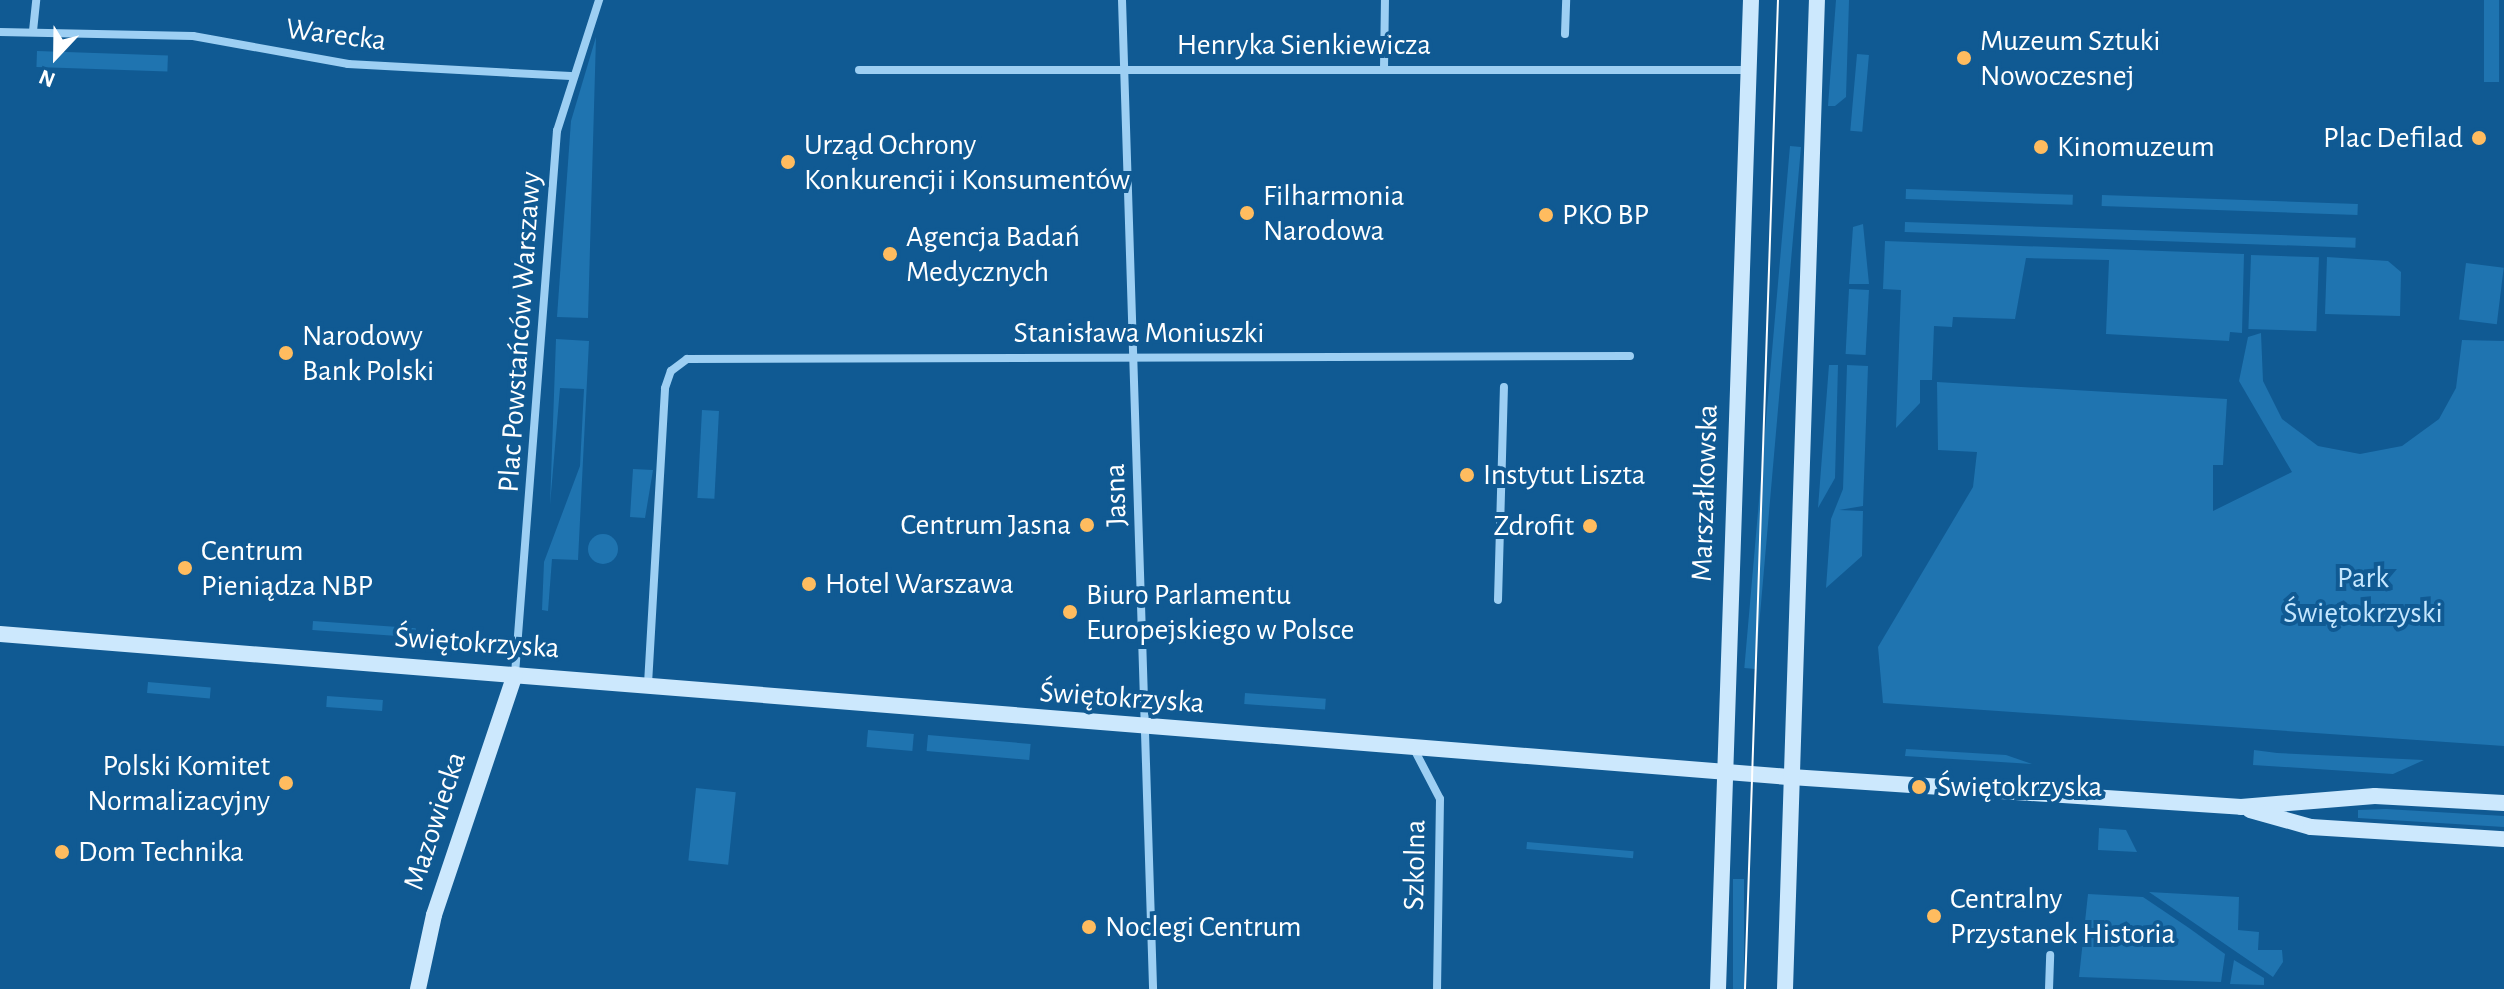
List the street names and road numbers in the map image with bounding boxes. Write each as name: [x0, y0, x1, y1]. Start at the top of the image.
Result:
street label: Warecka: [284, 11, 388, 59]
street label: Henryka Sienkiewicza: [1177, 27, 1431, 63]
street label: Plac Powstańców Warszawy: [491, 170, 549, 494]
street label: Stanisława Moniuszki: [1014, 315, 1264, 351]
street label: Marszałkowska: [1684, 404, 1726, 582]
street label: Jasna: [1097, 463, 1135, 527]
street label: Świętokrzyska: [393, 619, 561, 667]
street label: Świętokrzyska: [1038, 674, 1206, 722]
street label: Mazowiecka: [396, 747, 474, 895]
street label: Szkolna: [1396, 819, 1434, 911]

